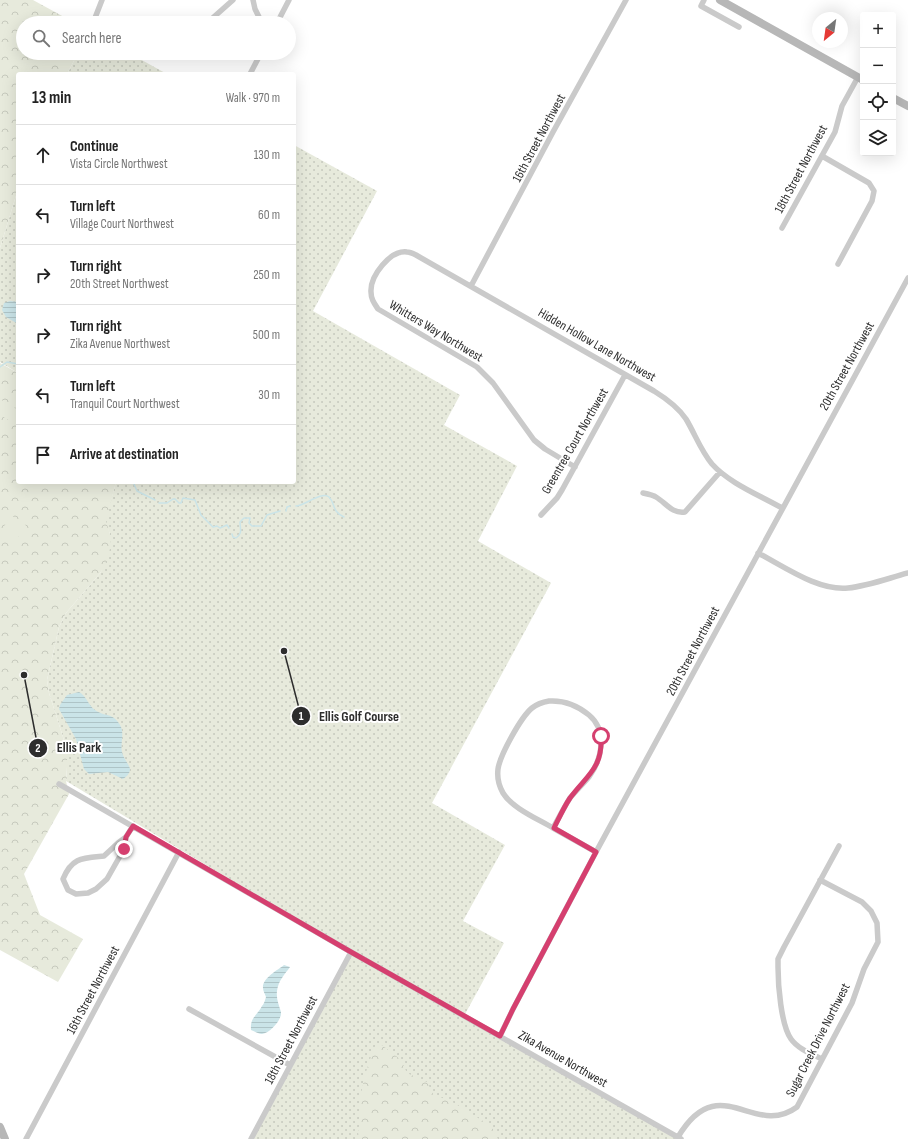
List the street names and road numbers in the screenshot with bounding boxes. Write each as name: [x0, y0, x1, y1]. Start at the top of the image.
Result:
street label: 16th Street Northwest: [509, 91, 569, 185]
street label: 18th Street Northwest: [771, 122, 831, 216]
street label: Whitters Way Northwest: [386, 297, 486, 365]
street label: Hidden Hollow Lane Northwest: [535, 305, 659, 385]
street label: 20th Street Northwest: [816, 319, 878, 413]
street label: Greentree Court Northwest: [538, 385, 612, 497]
street label: 20th Street Northwest: [663, 604, 723, 698]
street label: 16th Street Northwest: [63, 943, 123, 1037]
street label: Sugar Creek Drive Northwest: [782, 980, 854, 1099]
street label: 18th Street Northwest: [261, 993, 321, 1087]
street label: Zika Avenue Northwest: [516, 1027, 610, 1091]

